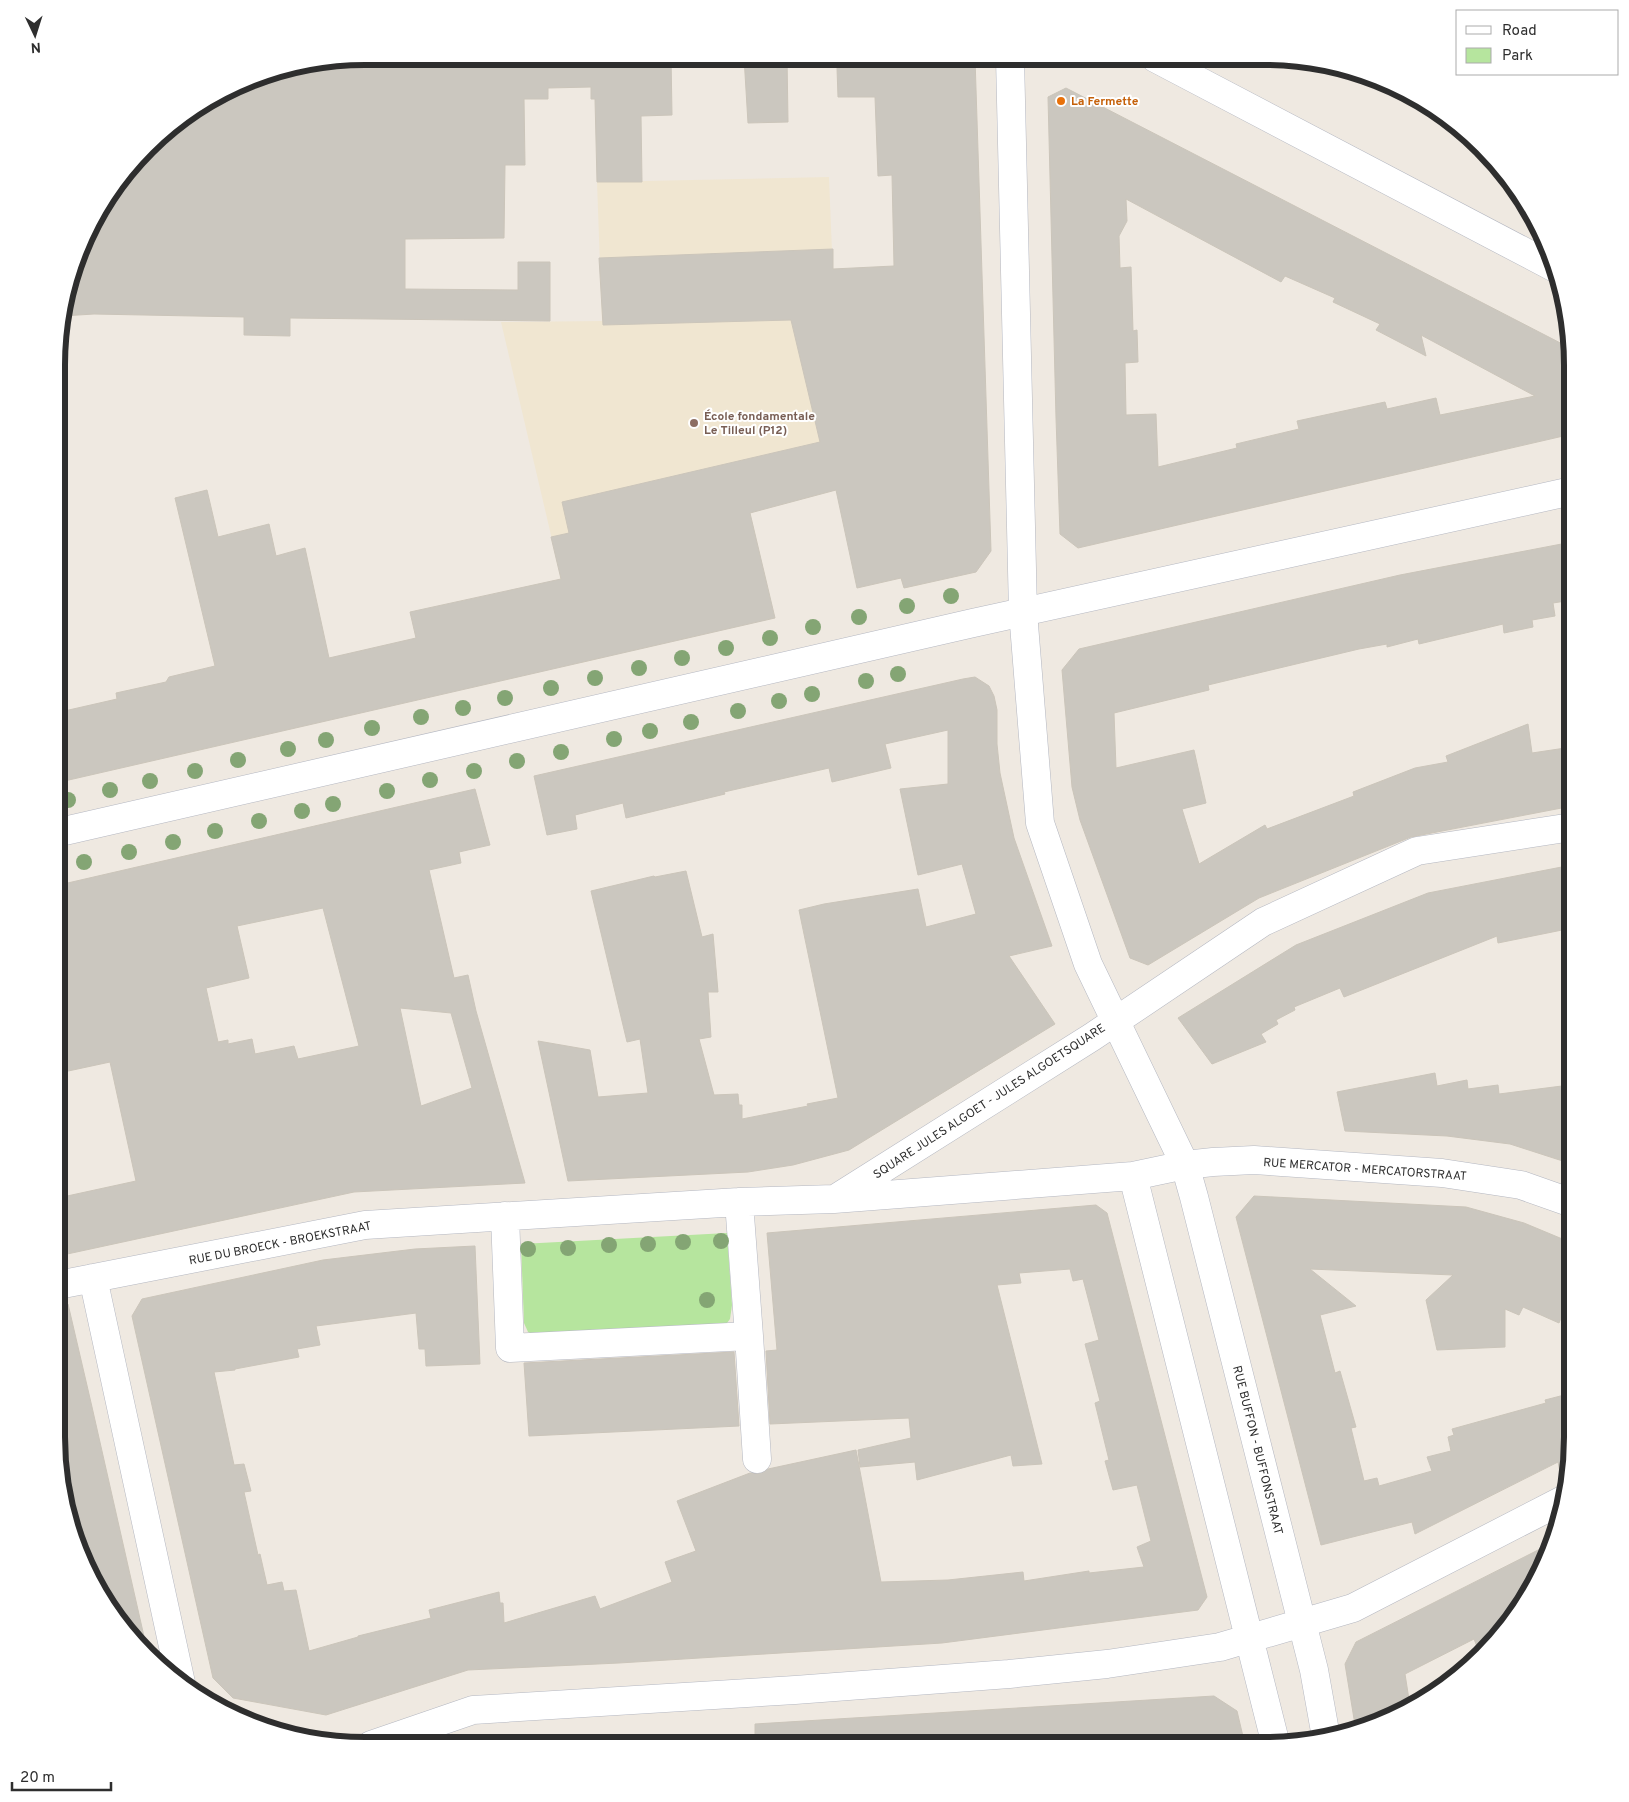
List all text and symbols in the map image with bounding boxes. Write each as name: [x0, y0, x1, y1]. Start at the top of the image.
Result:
north arrow: [10, 10, 60, 60]
legend: [1456, 10, 1619, 75]
text: Road: [1502, 22, 1537, 41]
text: N: [30, 38, 41, 55]
text: Park: [1502, 47, 1533, 66]
place label: La Fermette: [1071, 94, 1139, 110]
marker: La Fermette: [1055, 95, 1067, 107]
place label: École fondamentale Le Tilleul (P12): [704, 409, 815, 439]
marker: École fondamentale Le Tilleul (P12): [688, 417, 700, 429]
street label: SQUARE JULES ALGOET - JULES ALGOETSQUARE: [870, 1021, 1109, 1183]
street label: RUE MERCATOR - MERCATORSTRAAT: [1263, 1155, 1467, 1185]
street label: RUE DU BROECK - BROEKSTRAAT: [188, 1218, 373, 1270]
street label: RUE BUFFON - BUFFONSTRAAT: [1228, 1364, 1286, 1536]
scale bar: [12, 1760, 111, 1792]
text: 20 m: [20, 1769, 55, 1788]

